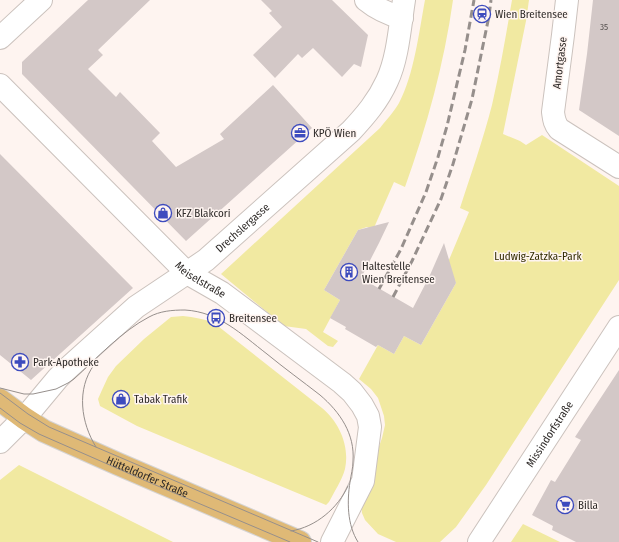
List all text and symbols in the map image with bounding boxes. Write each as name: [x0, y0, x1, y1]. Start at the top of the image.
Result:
station icon: Wien Breitensee: [472, 4, 492, 24]
place label: Wien Breitensee: [495, 8, 568, 21]
house number: 35: [600, 22, 608, 32]
street label: Amortgasse: [550, 36, 570, 90]
office icon: KPÖ Wien: [290, 123, 310, 143]
place label: KPÖ Wien: [313, 127, 356, 140]
street label: Drechslergasse: [213, 200, 272, 255]
shop icon: KFZ Blakcori: [153, 203, 173, 223]
place label: KFZ Blakcori: [176, 207, 231, 220]
park label: Ludwig-Zatzka-Park: [494, 250, 583, 263]
street label: Meiselstraße: [173, 259, 229, 300]
place label: Haltestelle Wien Breitensee: [362, 260, 435, 286]
building icon: Haltestelle Wien Breitensee: [339, 262, 359, 282]
bus stop icon: Breitensee: [206, 308, 226, 328]
place label: Breitensee: [229, 312, 277, 325]
pharmacy icon: Park-Apotheke: [10, 352, 30, 372]
place label: Park-Apotheke: [33, 356, 99, 369]
shop icon: Tabak Trafik: [111, 389, 131, 409]
place label: Tabak Trafik: [134, 393, 188, 406]
street label: Missindorfstraße: [523, 399, 576, 469]
street label: Hütteldorfer Straße: [105, 453, 190, 500]
supermarket icon: Billa: [555, 495, 575, 515]
place label: Billa: [578, 499, 598, 512]

